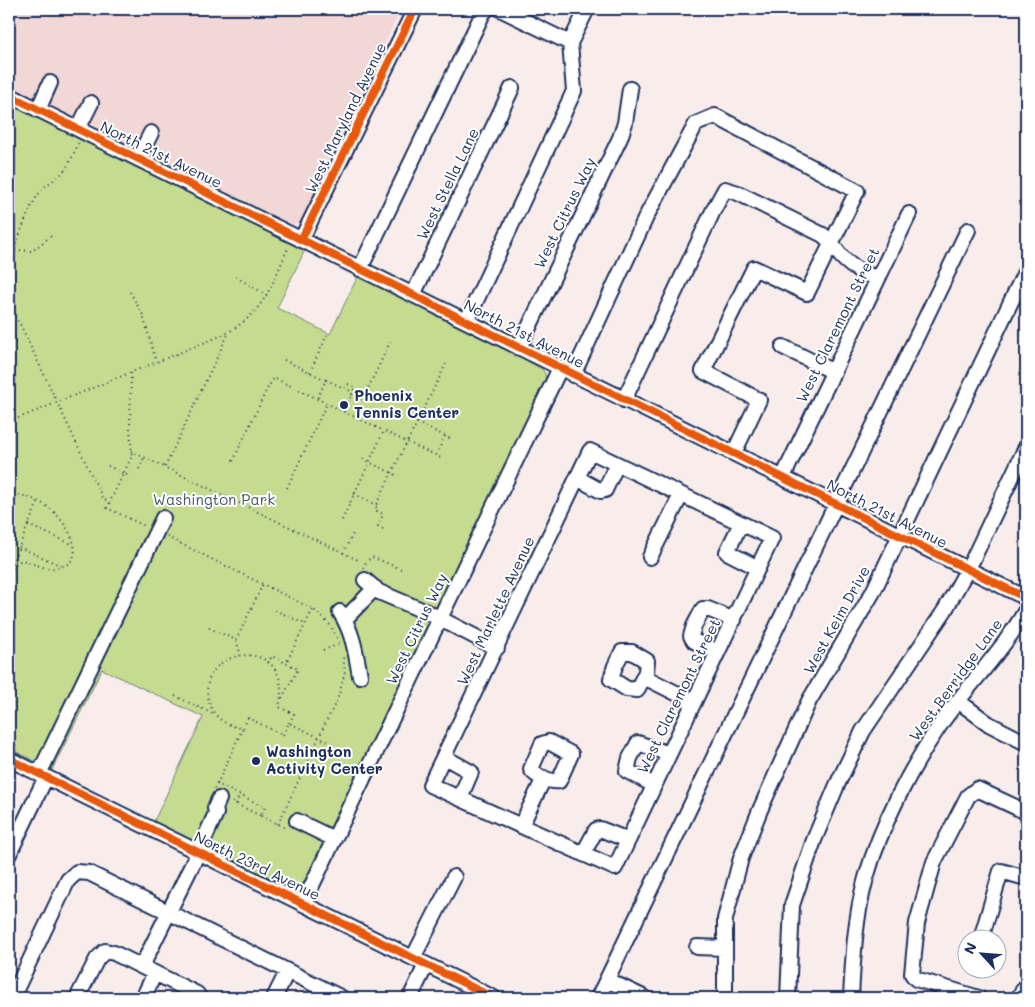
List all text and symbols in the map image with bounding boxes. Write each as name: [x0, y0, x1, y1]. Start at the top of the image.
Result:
street label: West Maryland Avenue: [300, 39, 390, 196]
street label: North 21st Avenue: [97, 116, 226, 192]
street label: West Stella Lane: [411, 124, 483, 243]
street label: West Citrus Way: [529, 154, 600, 271]
street label: West Claremont Street: [791, 244, 883, 405]
street label: North 21st Avenue: [461, 294, 588, 372]
place label: Phoenix Tennis Center: [354, 385, 459, 422]
marker: Phoenix Tennis Center: [338, 399, 350, 411]
street label: North 21st Avenue: [824, 474, 951, 552]
park label: Washington Park: [153, 489, 275, 509]
street label: West Marlette Avenue: [452, 533, 538, 688]
street label: West Keim Drive: [798, 562, 874, 677]
street label: West Citrus Way: [381, 570, 452, 687]
street label: West Berridge Lane: [904, 614, 1006, 745]
street label: West Claremont Street: [632, 615, 724, 776]
place label: Washington Activity Center: [266, 741, 383, 778]
marker: Washington Activity Center: [250, 755, 262, 767]
street label: North 23rd Avenue: [191, 826, 324, 904]
north arrow: [958, 930, 1008, 980]
text: N: [959, 939, 981, 957]

